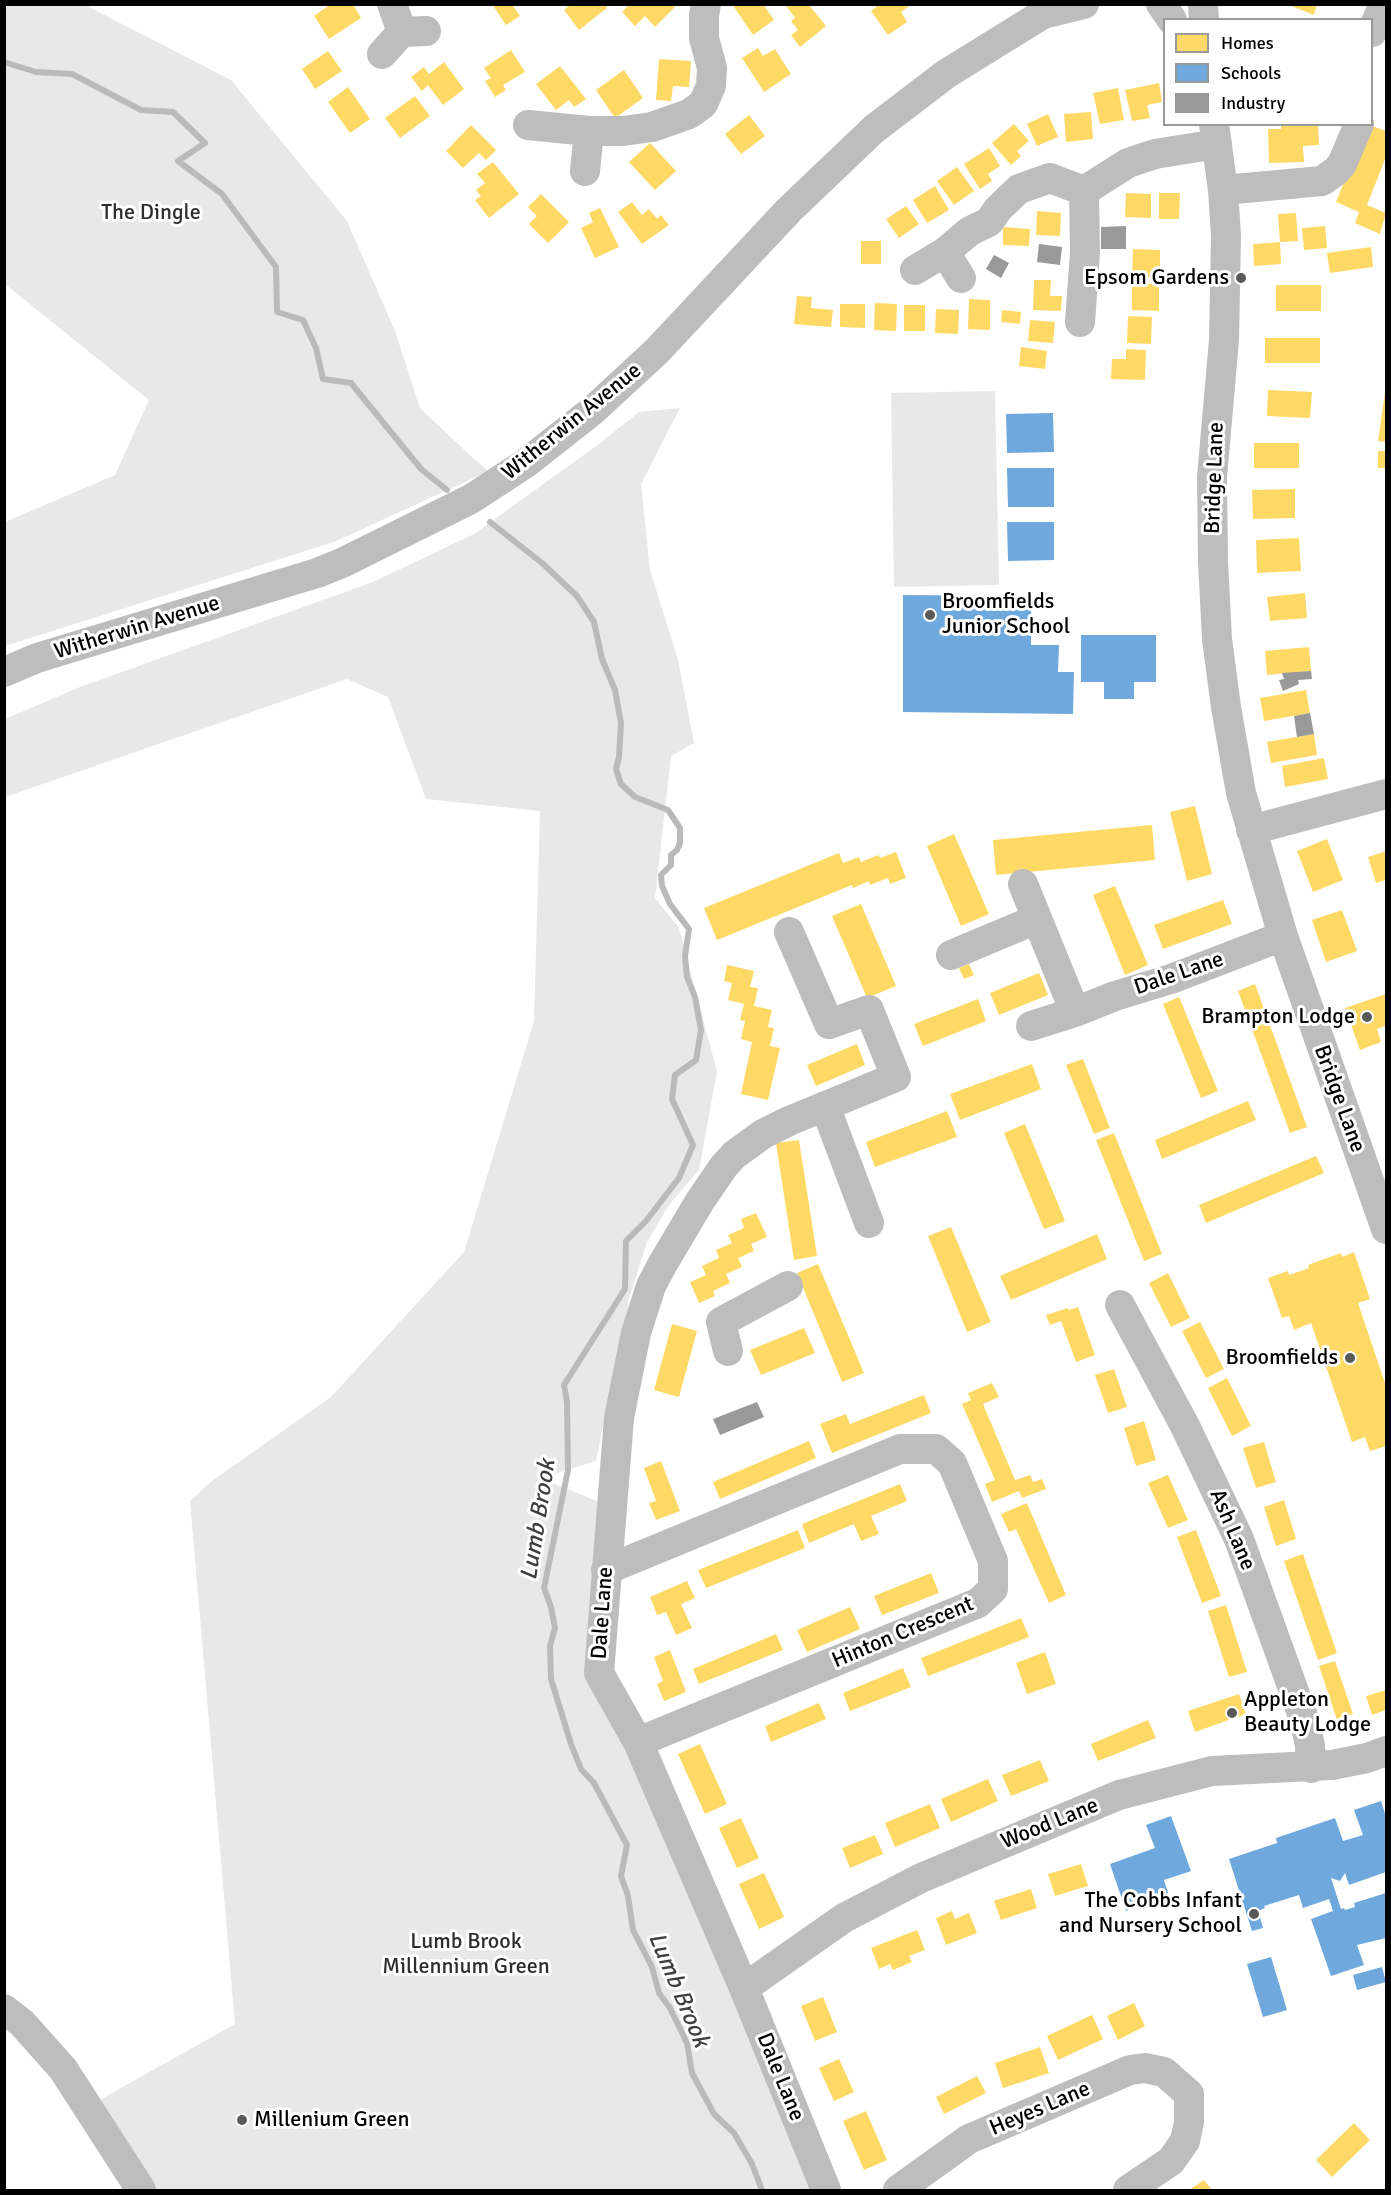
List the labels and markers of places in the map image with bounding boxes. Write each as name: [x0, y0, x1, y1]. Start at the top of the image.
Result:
place label: Epsom Gardens: [1084, 265, 1229, 291]
marker: Epsom Gardens: [1234, 271, 1248, 285]
place label: Broomfields Junior School: [942, 589, 1070, 640]
marker: Broomfields Junior School: [923, 608, 937, 622]
place label: Brampton Lodge: [1201, 1004, 1355, 1030]
marker: Brampton Lodge: [1360, 1010, 1374, 1024]
place label: Broomfields: [1226, 1345, 1338, 1371]
marker: Broomfields: [1343, 1351, 1357, 1365]
place label: Appleton Beauty Lodge: [1244, 1687, 1371, 1738]
marker: Appleton Beauty Lodge: [1225, 1706, 1239, 1720]
place label: The Cobbs Infant and Nursery School: [1059, 1888, 1242, 1940]
marker: The Cobbs Infant and Nursery School: [1247, 1907, 1261, 1921]
place label: Millenium Green: [254, 2107, 409, 2133]
marker: Millenium Green: [235, 2113, 249, 2127]

